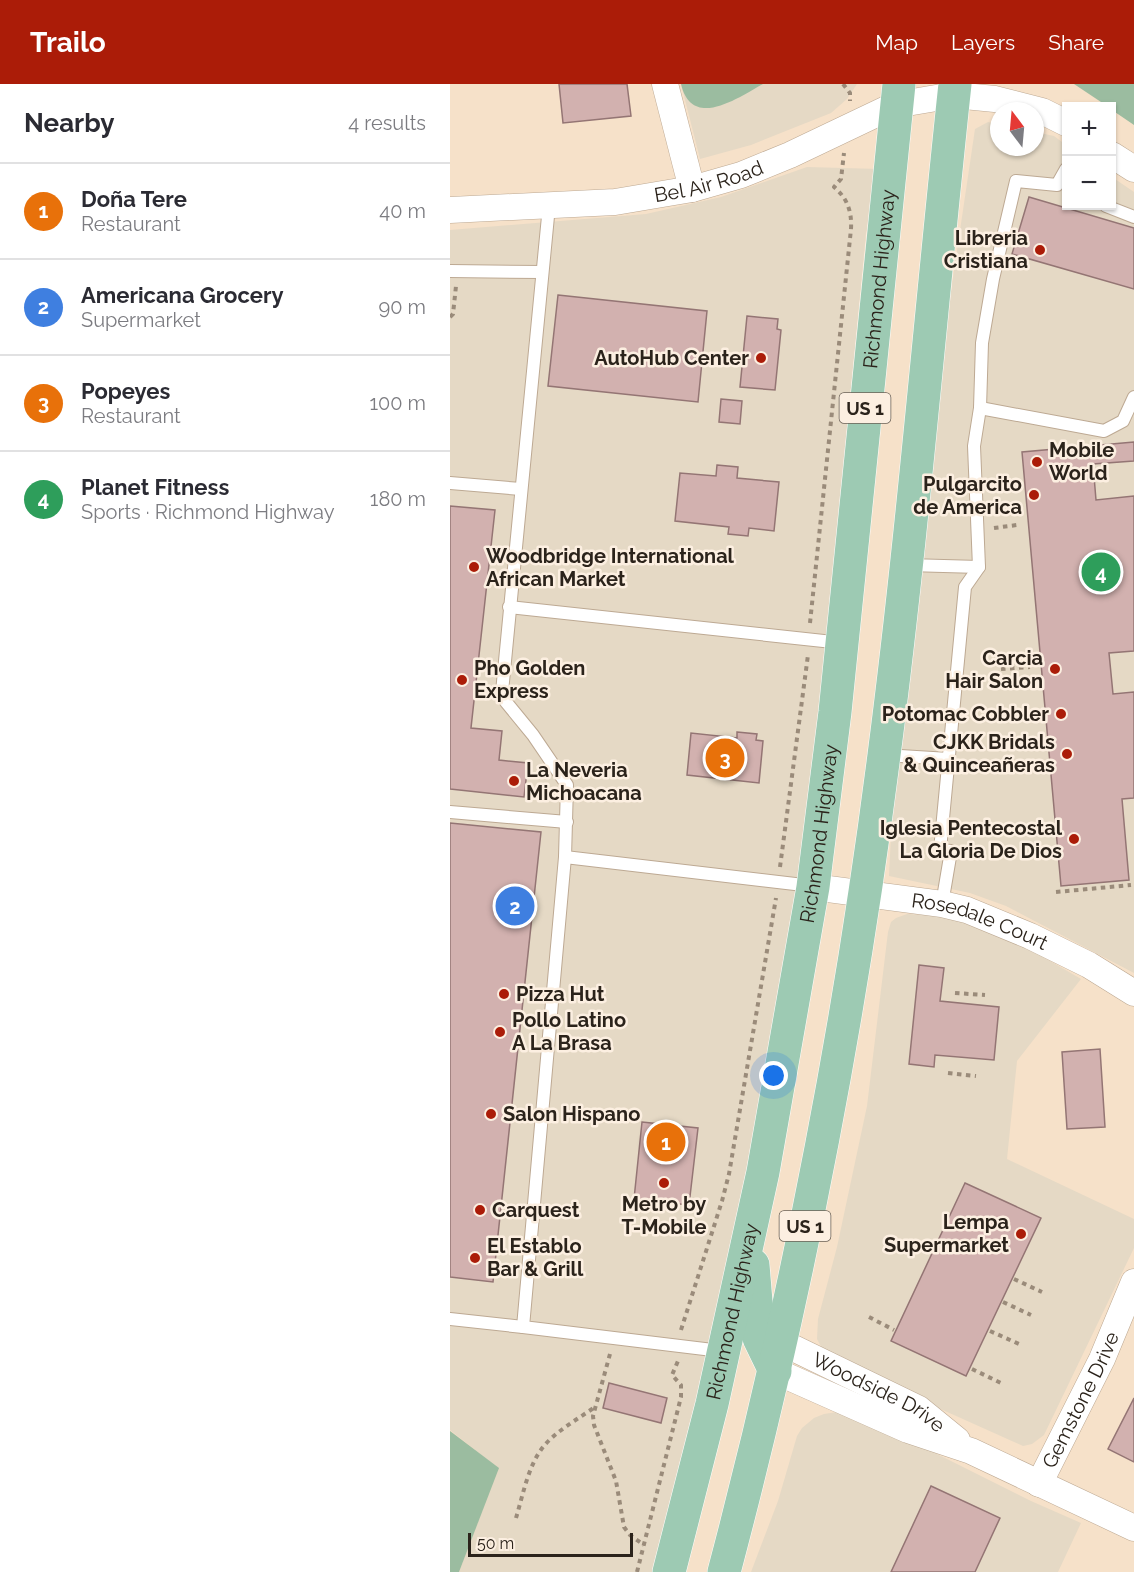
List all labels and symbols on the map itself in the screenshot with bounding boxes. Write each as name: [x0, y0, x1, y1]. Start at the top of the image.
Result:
north arrow: [990, 102, 1044, 156]
street label: Bel Air Road: [652, 155, 767, 207]
street label: Richmond Highway: [858, 188, 900, 370]
place label: Libreria Cristiana: [944, 226, 1028, 273]
marker: Libreria Cristiana: [1033, 243, 1047, 257]
place label: AutoHub Center: [594, 346, 749, 370]
marker: AutoHub Center: [754, 351, 768, 365]
road number: US 1: [840, 393, 890, 423]
place label: Mobile World: [1049, 438, 1114, 485]
marker: Mobile World: [1030, 455, 1044, 469]
place label: Pulgarcito de America: [913, 472, 1022, 519]
marker: Pulgarcito de America: [1027, 488, 1041, 502]
place label: Woodbridge International African Market: [486, 544, 735, 591]
pin: 4: [1082, 550, 1120, 594]
marker: Woodbridge International African Market: [467, 560, 481, 574]
place label: Carcia Hair Salon: [945, 646, 1043, 693]
place label: Pho Golden Express: [474, 656, 585, 703]
marker: Carcia Hair Salon: [1048, 662, 1062, 676]
marker: Pho Golden Express: [455, 673, 469, 687]
place label: Potomac Cobbler: [882, 702, 1049, 726]
marker: Potomac Cobbler: [1054, 707, 1068, 721]
place label: CJKK Bridals & Quinceañeras: [904, 730, 1055, 777]
pin: 3: [706, 736, 744, 780]
street label: Richmond Highway: [795, 743, 843, 925]
marker: CJKK Bridals & Quinceañeras: [1060, 747, 1074, 761]
place label: La Neveria Michoacana: [526, 758, 642, 805]
marker: La Neveria Michoacana: [507, 774, 521, 788]
place label: Iglesia Pentecostal La Gloria De Dios: [880, 816, 1063, 863]
marker: Iglesia Pentecostal La Gloria De Dios: [1067, 832, 1081, 846]
pin: 2: [496, 884, 534, 928]
street label: Rosedale Court: [910, 888, 1052, 955]
place label: Pizza Hut: [516, 982, 605, 1006]
marker: Pizza Hut: [497, 987, 511, 1001]
place label: Pollo Latino A La Brasa: [512, 1008, 626, 1055]
marker: Pollo Latino A La Brasa: [493, 1025, 507, 1039]
your location: [759, 1061, 788, 1090]
place label: Salon Hispano: [503, 1102, 640, 1126]
marker: Salon Hispano: [484, 1107, 498, 1121]
pin: 1: [646, 1120, 686, 1164]
marker: Metro by T-Mobile: [657, 1176, 671, 1190]
place label: Metro by T-Mobile: [622, 1192, 706, 1239]
place label: Carquest: [492, 1198, 580, 1222]
marker: Carquest: [473, 1203, 487, 1217]
place label: Lempa Supermarket: [884, 1210, 1009, 1257]
road number: US 1: [780, 1211, 830, 1241]
street label: Richmond Highway: [701, 1221, 763, 1402]
marker: Lempa Supermarket: [1014, 1227, 1028, 1241]
place label: El Establo Bar & Grill: [487, 1234, 584, 1281]
marker: El Establo Bar & Grill: [468, 1251, 482, 1265]
street label: Gemstone Drive: [1037, 1328, 1124, 1472]
street label: Woodside Drive: [809, 1347, 950, 1437]
scale bar: [468, 1530, 633, 1558]

